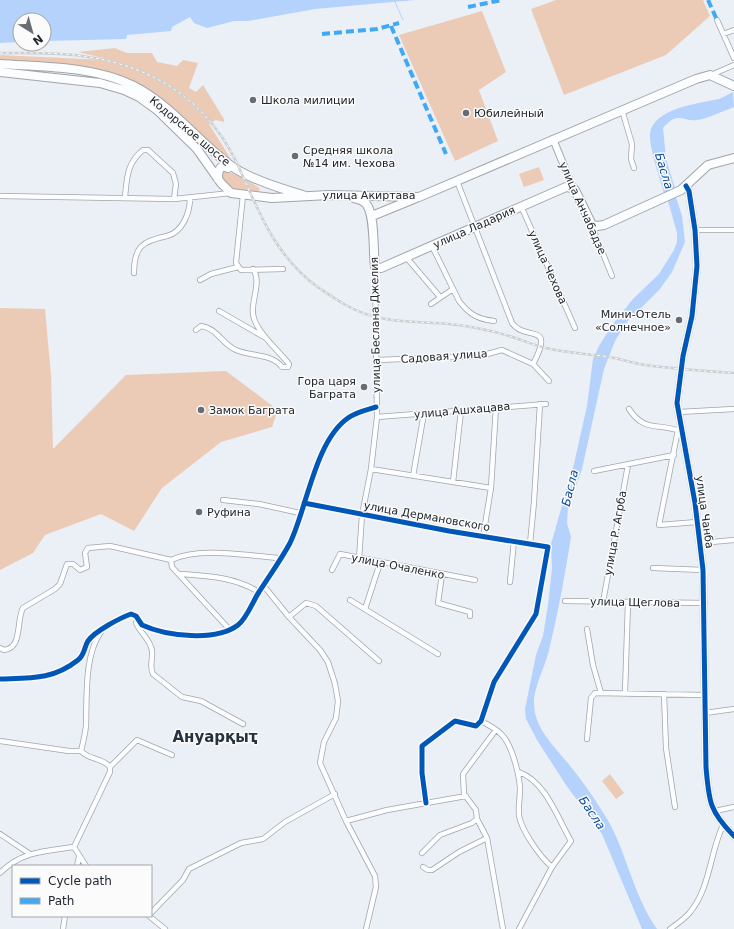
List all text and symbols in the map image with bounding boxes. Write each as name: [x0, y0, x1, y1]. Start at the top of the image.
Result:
north arrow: [12, 12, 52, 52]
text: N: [30, 32, 45, 48]
street label: Кодорское шоссе: [147, 94, 233, 169]
place label: Школа милиции: [261, 94, 355, 107]
marker: Школа милиции: [248, 95, 258, 105]
place label: Юбилейный: [474, 107, 544, 120]
marker: Юбилейный: [461, 108, 471, 118]
place label: Средняя школа №14 им. Чехова: [303, 144, 395, 170]
marker: Средняя школа №14 им. Чехова: [290, 151, 300, 161]
water label: Басла: [652, 151, 676, 191]
street label: улица Анчабадзе: [556, 160, 609, 257]
street label: улица Акиртава: [322, 189, 416, 202]
street label: улица Ладария: [431, 204, 517, 251]
street label: улица Чехова: [526, 228, 570, 306]
street label: улица Беслана Джелия: [368, 257, 383, 393]
place label: Мини-Отель «Солнечное»: [595, 308, 671, 334]
marker: Мини-Отель «Солнечное»: [674, 315, 684, 325]
street label: Садовая улица: [400, 347, 488, 366]
place label: Гора царя Баграта: [298, 375, 356, 401]
marker: Гора царя Баграта: [359, 382, 369, 392]
street label: улица Ашхацава: [413, 400, 511, 421]
place label: Замок Баграта: [209, 404, 295, 417]
marker: Замок Баграта: [196, 405, 206, 415]
water label: Басла: [559, 468, 581, 508]
street label: улица Чанба: [693, 475, 716, 549]
street label: улица Р. Агрба: [602, 490, 629, 576]
street label: улица Дермановского: [363, 499, 491, 534]
place label: Руфина: [207, 506, 251, 519]
marker: Руфина: [194, 507, 204, 517]
street label: улица Очаленко: [350, 551, 446, 582]
street label: улица Щеглова: [590, 595, 680, 610]
district label: Ануарқыҭ: [172, 728, 258, 746]
water label: Басла: [576, 794, 608, 832]
legend: [12, 865, 152, 917]
text: Cycle path: [48, 874, 112, 888]
text: Path: [48, 894, 74, 908]

